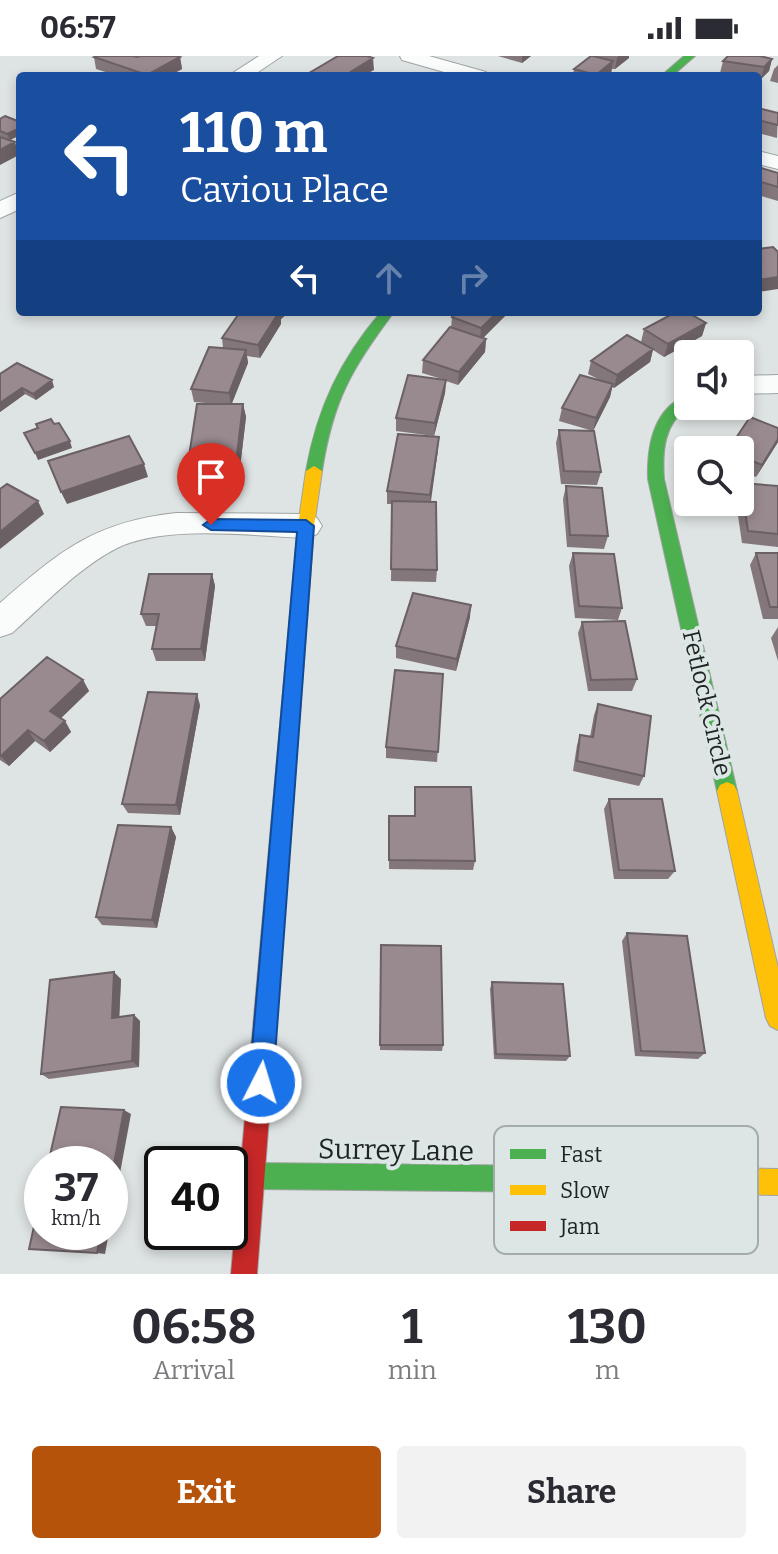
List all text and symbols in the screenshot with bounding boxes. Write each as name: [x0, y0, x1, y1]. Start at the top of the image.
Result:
text: 06:57: [40, 10, 116, 46]
text: 110 m: [180, 100, 327, 167]
icon: left: [48, 104, 152, 208]
text: Caviou Place: [180, 168, 389, 212]
icon: left: [283, 256, 327, 300]
icon: ahead: [367, 256, 411, 300]
icon: right: [451, 256, 495, 300]
map controls: [674, 340, 754, 516]
button: sound: [674, 340, 754, 420]
button: search: [674, 436, 754, 516]
pin: [177, 443, 245, 525]
icon: arrive: [189, 455, 233, 499]
street label: Fetlock Circle: [677, 627, 737, 779]
position arrow: [219, 1041, 303, 1125]
legend: [494, 1126, 758, 1254]
street label: Surrey Lane: [318, 1132, 474, 1168]
text: Fast: [560, 1141, 602, 1168]
speed limit sign: 40: [144, 1146, 248, 1250]
text: 37: [54, 1164, 98, 1212]
text: Slow: [560, 1177, 610, 1204]
text: km/h: [51, 1206, 101, 1230]
text: Jam: [559, 1213, 600, 1240]
text: 06:58: [131, 1298, 256, 1356]
text: 1: [402, 1298, 423, 1356]
text: 130: [568, 1298, 647, 1356]
text: Arrival: [153, 1355, 235, 1386]
text: min: [388, 1355, 437, 1386]
text: m: [595, 1355, 620, 1386]
button: Exit: [32, 1446, 381, 1538]
button: Share: [397, 1446, 746, 1538]

